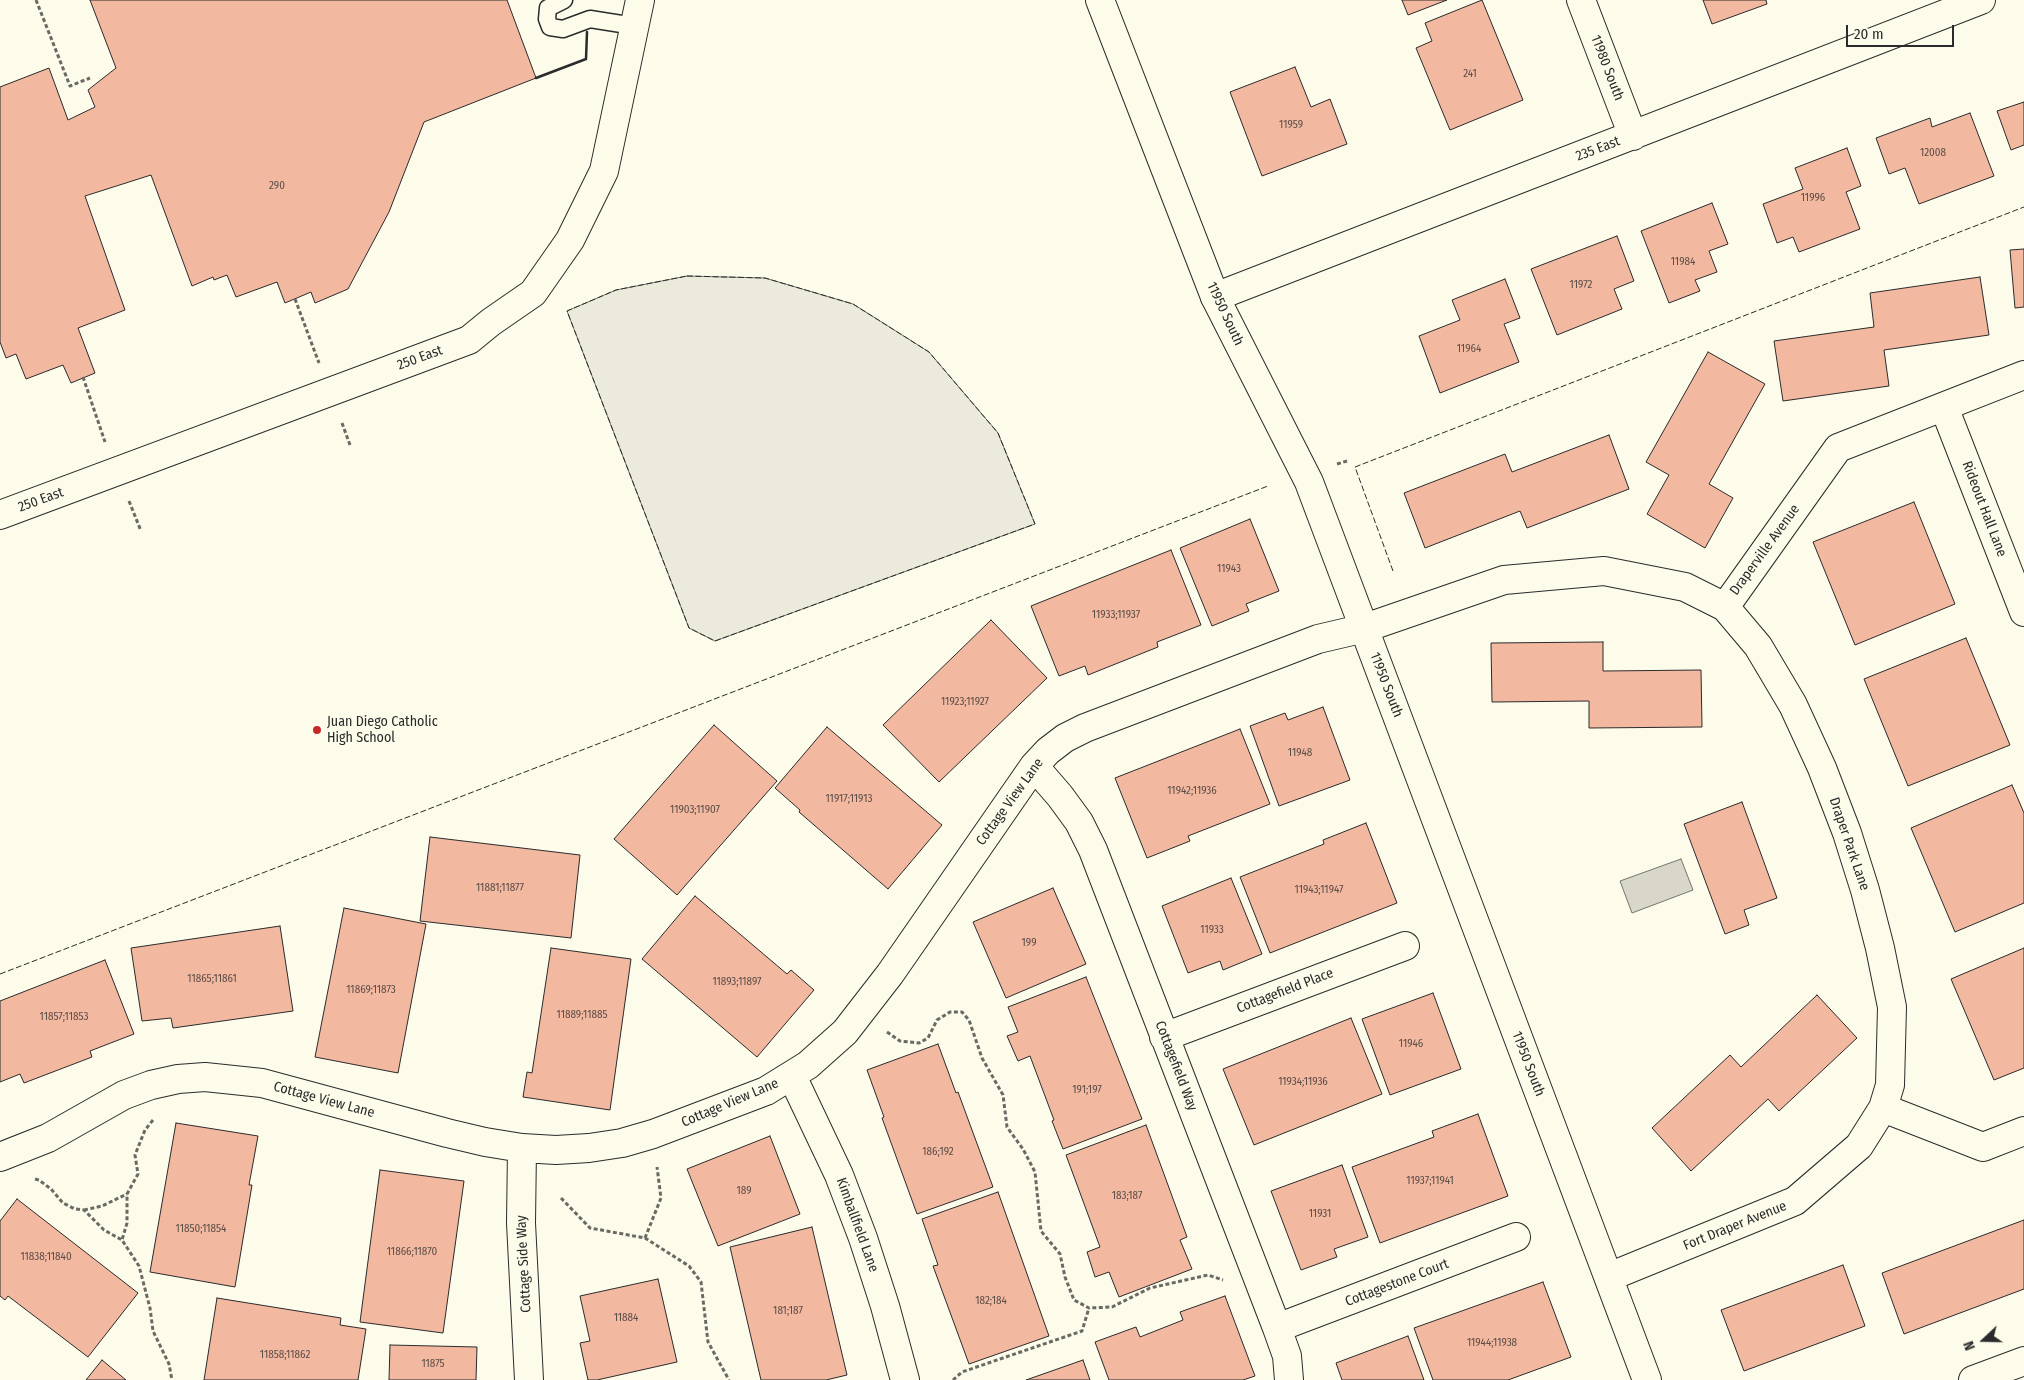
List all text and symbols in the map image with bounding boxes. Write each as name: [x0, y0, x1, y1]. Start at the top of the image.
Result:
scale bar: [1849, 15, 1956, 47]
text: 20 m: [1854, 25, 1884, 43]
street label: 11980 South: [1587, 33, 1627, 103]
house number: 241: [1463, 67, 1477, 81]
house number: 11959: [1279, 118, 1303, 132]
street label: 235 East: [1574, 133, 1622, 165]
house number: 12008: [1920, 146, 1946, 160]
house number: 290: [269, 179, 285, 193]
house number: 11996: [1801, 191, 1825, 205]
house number: 11984: [1671, 255, 1695, 269]
house number: 11972: [1570, 278, 1592, 292]
street label: 11950 South: [1203, 280, 1247, 348]
street label: 250 East: [395, 342, 445, 374]
house number: 11964: [1457, 342, 1481, 356]
street label: Rideout Hall Lane: [1958, 459, 2010, 559]
street label: 250 East: [16, 484, 66, 516]
street label: Draperville Avenue: [1726, 501, 1804, 599]
house number: 11943: [1217, 562, 1241, 576]
house number: 11933;11937: [1092, 608, 1140, 622]
street label: 11950 South: [1366, 650, 1406, 720]
house number: 11923;11927: [941, 695, 989, 709]
place label: Juan Diego Catholic High School: [327, 714, 438, 746]
marker: Juan Diego Catholic High School: [311, 724, 323, 736]
house number: 11948: [1288, 746, 1312, 760]
street label: Cottage View Lane: [973, 755, 1047, 849]
house number: 11942;11936: [1167, 784, 1217, 798]
house number: 11917;11913: [825, 792, 873, 806]
street label: Draper Park Lane: [1825, 795, 1873, 893]
house number: 11903;11907: [670, 803, 720, 817]
house number: 11881;11877: [476, 881, 524, 895]
house number: 11943;11947: [1295, 883, 1343, 897]
house number: 11933: [1200, 923, 1224, 937]
house number: 199: [1022, 936, 1036, 950]
street label: Cottagefield Place: [1234, 965, 1336, 1017]
house number: 11865;11861: [187, 972, 237, 986]
house number: 11893;11897: [712, 975, 762, 989]
house number: 11869;11873: [346, 983, 396, 997]
house number: 11889;11885: [557, 1008, 607, 1022]
house number: 11857;11853: [40, 1010, 88, 1024]
street label: Cottagefield Way: [1151, 1019, 1201, 1113]
street label: 11950 South: [1508, 1029, 1548, 1099]
house number: 11946: [1399, 1037, 1423, 1051]
street label: Cottage View Lane: [679, 1075, 781, 1131]
house number: 11934;11936: [1278, 1075, 1328, 1089]
street label: Cottage View Lane: [272, 1078, 376, 1122]
house number: 191;197: [1072, 1083, 1102, 1097]
house number: 186;192: [922, 1145, 954, 1159]
house number: 11937;11941: [1406, 1174, 1454, 1188]
street label: Kimballfield Lane: [832, 1176, 882, 1274]
house number: 189: [737, 1184, 751, 1198]
house number: 183;187: [1112, 1189, 1142, 1203]
street label: Fort Draper Avenue: [1681, 1198, 1789, 1254]
house number: 11931: [1309, 1207, 1331, 1221]
street label: Cottage Side Way: [513, 1215, 535, 1313]
house number: 11850;11854: [176, 1222, 226, 1236]
house number: 11866;11870: [387, 1245, 437, 1259]
house number: 11838;11840: [20, 1250, 72, 1264]
street label: Cottagestone Court: [1343, 1256, 1451, 1310]
house number: 182;184: [975, 1294, 1007, 1308]
house number: 181;187: [773, 1304, 803, 1318]
house number: 11884: [614, 1311, 638, 1325]
north arrow: [1959, 1315, 2009, 1365]
house number: 11944;11938: [1467, 1336, 1517, 1350]
text: N: [1960, 1339, 1979, 1353]
house number: 11858;11862: [260, 1348, 310, 1362]
house number: 11875: [421, 1357, 445, 1371]

